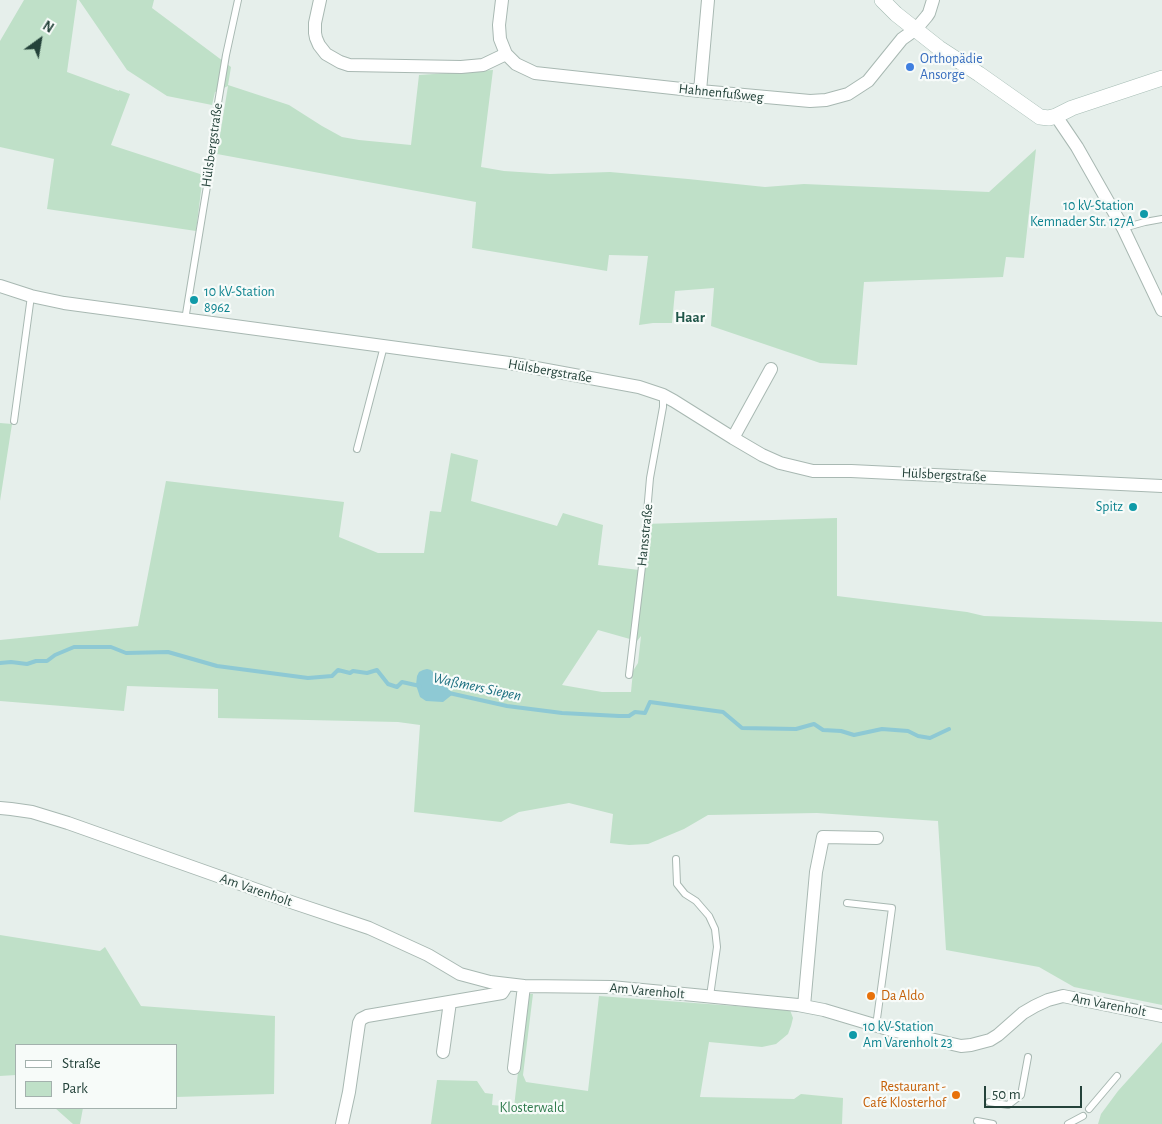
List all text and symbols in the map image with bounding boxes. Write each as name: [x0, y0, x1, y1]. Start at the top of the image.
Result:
north arrow: [15, 15, 65, 65]
text: N: [40, 19, 56, 36]
place label: Orthopädie Ansorge: [920, 51, 983, 84]
marker: Orthopädie Ansorge: [904, 61, 916, 73]
street label: Hahnenfußweg: [678, 80, 764, 106]
street label: Hülsbergstraße: [198, 102, 226, 188]
place label: 10 kV-Station Kemnader Str. 127A: [1030, 198, 1134, 230]
marker: 10 kV-Station Kemnader Str. 127A: [1138, 208, 1150, 220]
place label: 10 kV-Station 8962: [204, 284, 275, 316]
marker: 10 kV-Station 8962: [188, 294, 200, 306]
district label: Haar: [675, 308, 705, 326]
street label: Hülsbergstraße: [507, 355, 593, 387]
street label: Hülsbergstraße: [901, 464, 987, 486]
place label: Spitz: [1096, 499, 1123, 515]
marker: Spitz: [1127, 501, 1139, 513]
street label: Hansstraße: [633, 503, 657, 567]
water label: Waßmers Siepen: [431, 669, 523, 705]
street label: Am Varenholt: [218, 870, 294, 910]
street label: Am Varenholt: [609, 979, 685, 1003]
place label: Da Aldo: [881, 988, 924, 1004]
marker: Da Aldo: [865, 990, 877, 1002]
street label: Am Varenholt: [1070, 990, 1148, 1020]
place label: 10 kV-Station Am Varenholt 23: [863, 1019, 953, 1052]
marker: 10 kV-Station Am Varenholt 23: [847, 1029, 859, 1041]
legend: [15, 1044, 178, 1109]
text: Straße: [62, 1056, 101, 1071]
scale bar: [987, 1076, 1084, 1108]
place label: Restaurant - Café Klosterhof: [863, 1079, 946, 1112]
text: Park: [62, 1081, 88, 1096]
text: 50 m: [992, 1087, 1021, 1102]
marker: Restaurant - Café Klosterhof: [950, 1089, 962, 1101]
park label: Klosterwald: [500, 1100, 564, 1116]

